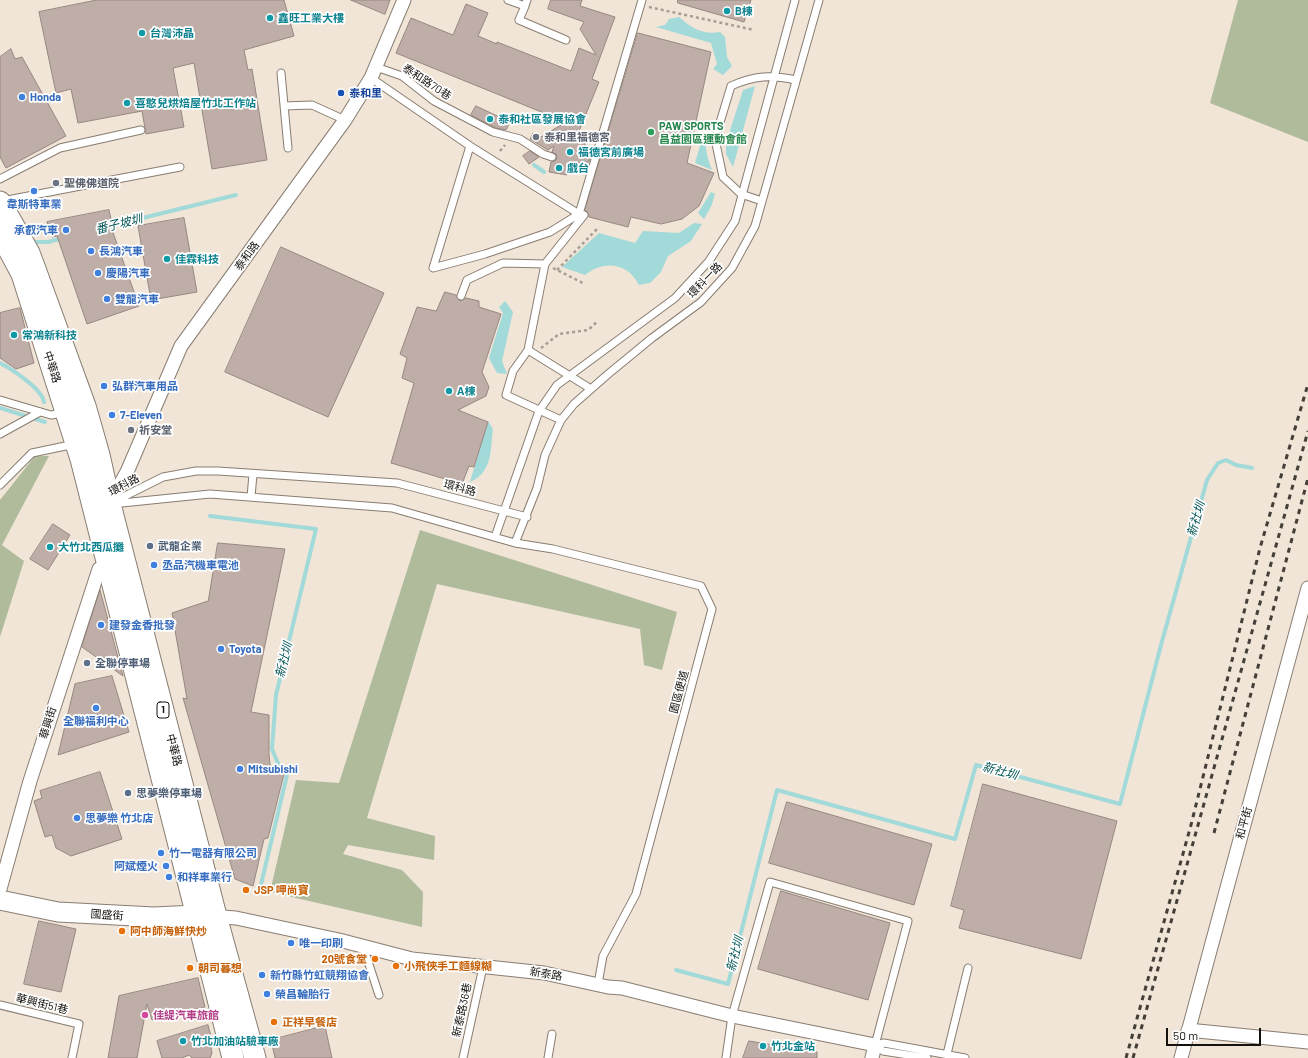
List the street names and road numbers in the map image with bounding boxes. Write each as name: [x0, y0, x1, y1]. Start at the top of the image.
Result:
street label: 泰和路70巷: [400, 61, 454, 103]
street label: 泰和路: [232, 239, 262, 273]
street label: 環科一路: [685, 260, 725, 300]
street label: 中華路: [41, 349, 63, 385]
street label: 環科路: [106, 471, 142, 499]
street label: 環科路: [442, 477, 478, 499]
street label: 園區便道: [667, 669, 691, 715]
road number: 1: [157, 702, 169, 718]
street label: 華興街: [37, 705, 59, 741]
street label: 中華路: [164, 732, 184, 768]
street label: 和平街: [1233, 805, 1255, 841]
street label: 國盛街: [90, 907, 124, 923]
street label: 新泰路: [529, 965, 563, 983]
street label: 新泰路36巷: [450, 982, 474, 1038]
street label: 華興街51巷: [15, 991, 69, 1017]

